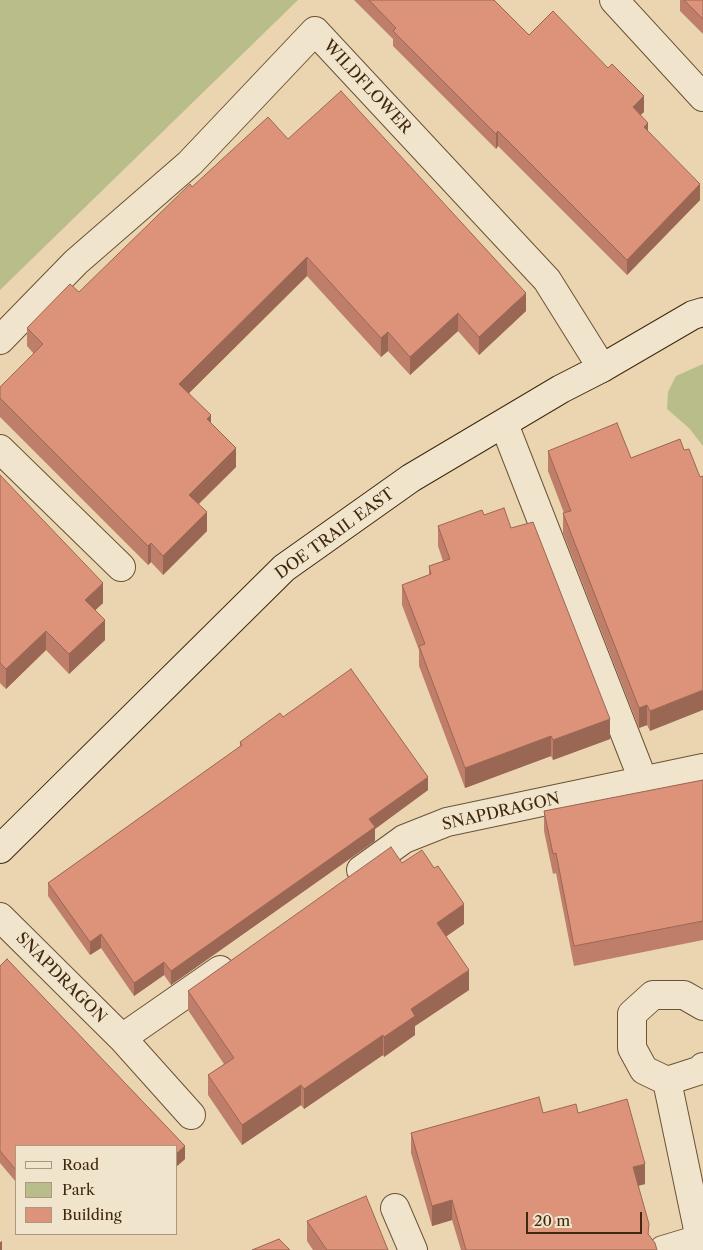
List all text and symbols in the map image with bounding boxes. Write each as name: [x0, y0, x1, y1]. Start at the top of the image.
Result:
street label: WILDFLOWER: [319, 36, 415, 138]
street label: DOE TRAIL EAST: [272, 484, 398, 584]
street label: SNAPDRAGON: [440, 789, 562, 835]
street label: SNAPDRAGON: [12, 929, 110, 1027]
legend: [15, 1145, 178, 1235]
text: Road: [62, 1155, 99, 1174]
text: Park: [62, 1180, 95, 1199]
scale bar: [528, 1202, 644, 1234]
text: Building: [62, 1205, 122, 1224]
text: 20 m: [534, 1211, 570, 1230]

